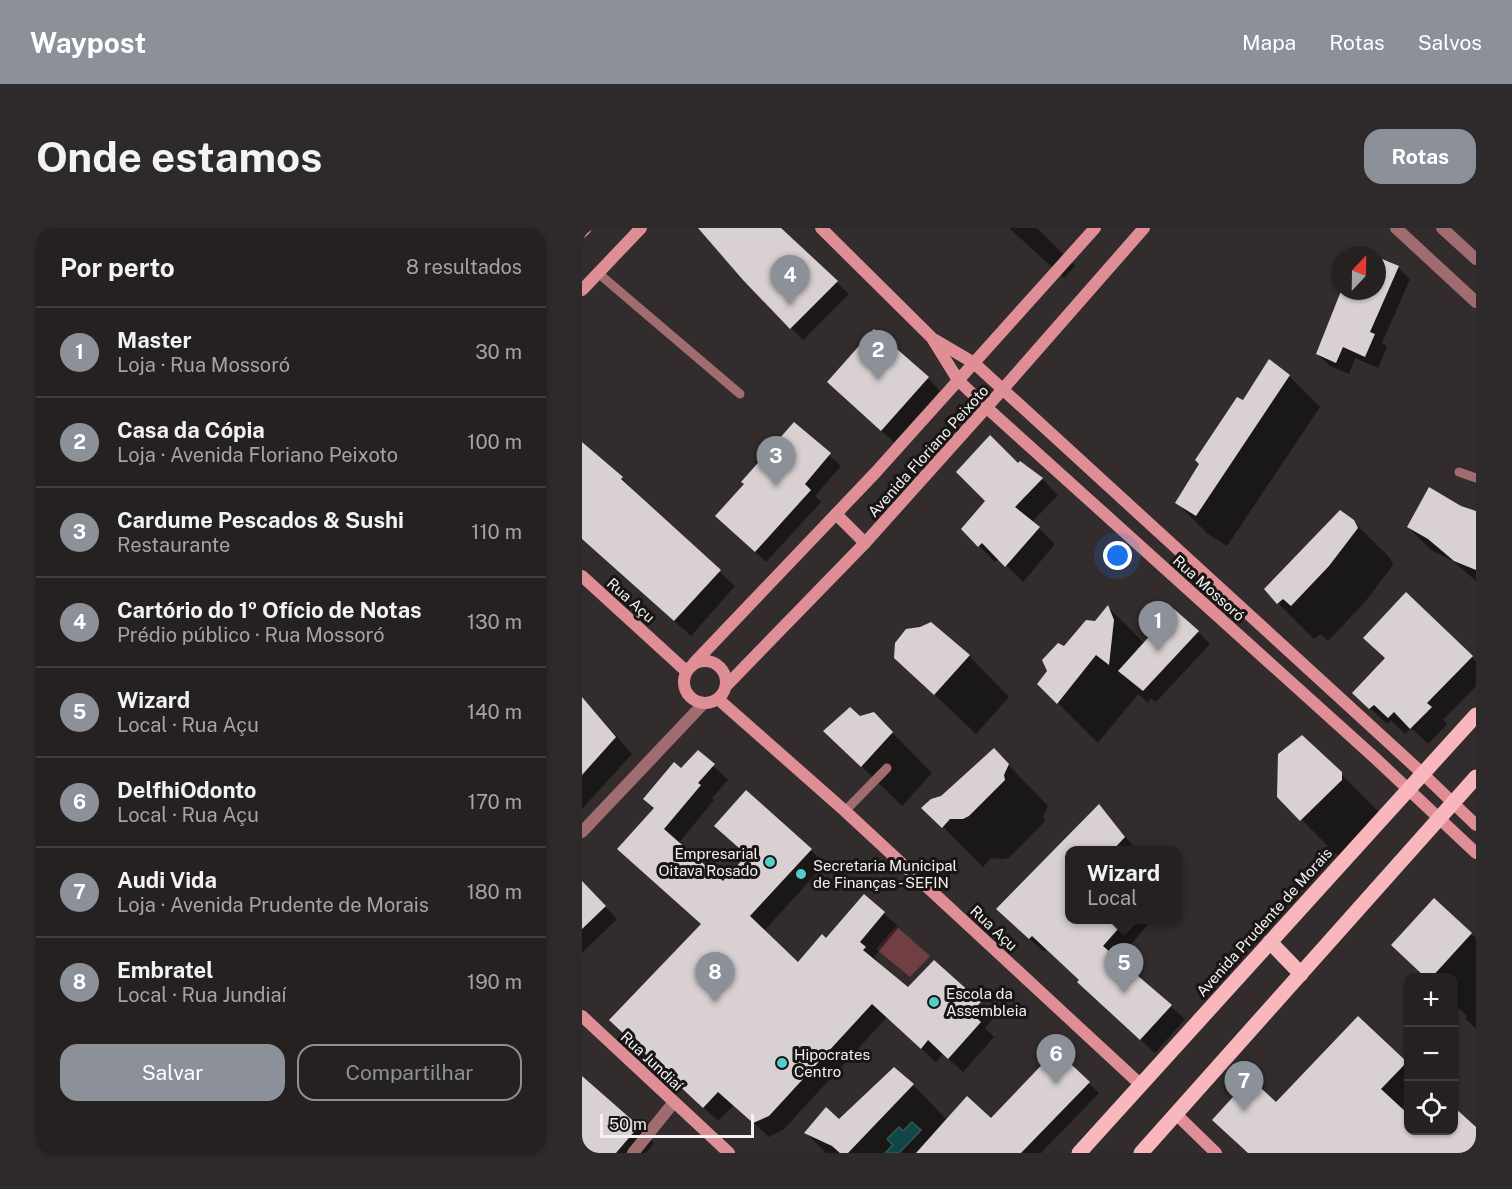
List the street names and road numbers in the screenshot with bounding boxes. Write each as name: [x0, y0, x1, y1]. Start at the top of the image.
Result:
street label: Avenida Floriano Peixoto: [864, 382, 992, 520]
street label: Rua Mossoró: [1170, 552, 1248, 624]
street label: Rua Açu: [604, 574, 658, 626]
street label: Avenida Prudente de Morais: [1193, 844, 1335, 1000]
street label: Rua Açu: [967, 902, 1021, 954]
street label: Rua Jundiaí: [617, 1028, 687, 1094]

